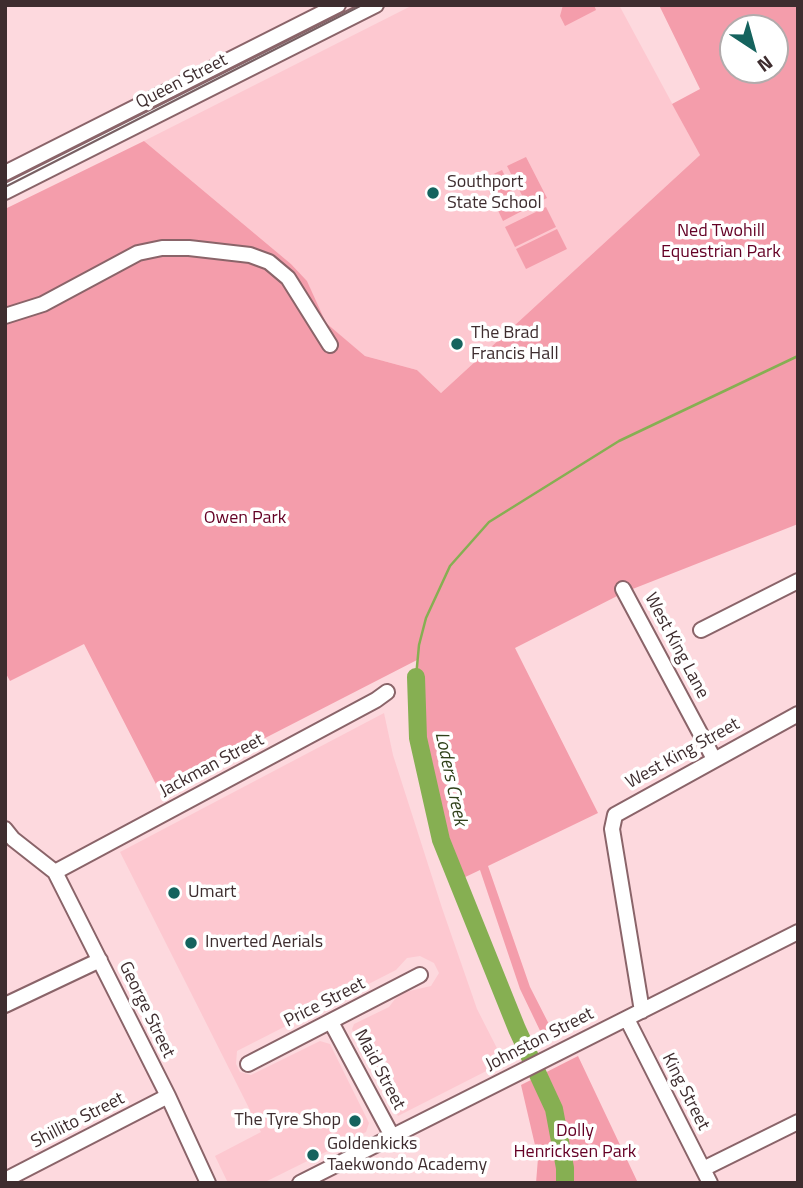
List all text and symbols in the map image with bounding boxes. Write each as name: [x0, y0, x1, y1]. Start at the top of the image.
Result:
north arrow: [719, 14, 789, 84]
text: N: [752, 49, 779, 80]
street label: Queen Street: [133, 50, 231, 114]
place label: Southport State School: [447, 172, 542, 214]
marker: Southport State School: [425, 185, 441, 201]
park label: Ned Twohill Equestrian Park: [661, 221, 781, 264]
place label: The Brad Francis Hall: [471, 323, 559, 366]
marker: The Brad Francis Hall: [449, 336, 465, 352]
park label: Owen Park: [204, 508, 286, 530]
street label: West King Lane: [639, 589, 713, 703]
street label: West King Street: [622, 714, 744, 794]
street label: Jackman Street: [156, 730, 268, 802]
water label: Loders Creek: [429, 730, 471, 828]
place label: Umart: [188, 882, 236, 904]
marker: Umart: [166, 885, 182, 901]
place label: Inverted Aerials: [205, 932, 323, 954]
marker: Inverted Aerials: [183, 935, 199, 951]
street label: George Street: [113, 958, 179, 1062]
street label: Price Street: [281, 973, 369, 1033]
street label: Johnston Street: [482, 1004, 598, 1076]
street label: Maid Street: [349, 1026, 409, 1114]
street label: King Street: [656, 1050, 714, 1134]
street label: Shillito Street: [28, 1088, 128, 1154]
place label: The Tyre Shop: [234, 1110, 341, 1132]
marker: The Tyre Shop: [347, 1113, 363, 1129]
park label: Dolly Henricksen Park: [514, 1121, 636, 1164]
place label: Goldenkicks Taekwondo Academy: [327, 1134, 487, 1176]
marker: Goldenkicks Taekwondo Academy: [305, 1147, 321, 1163]

